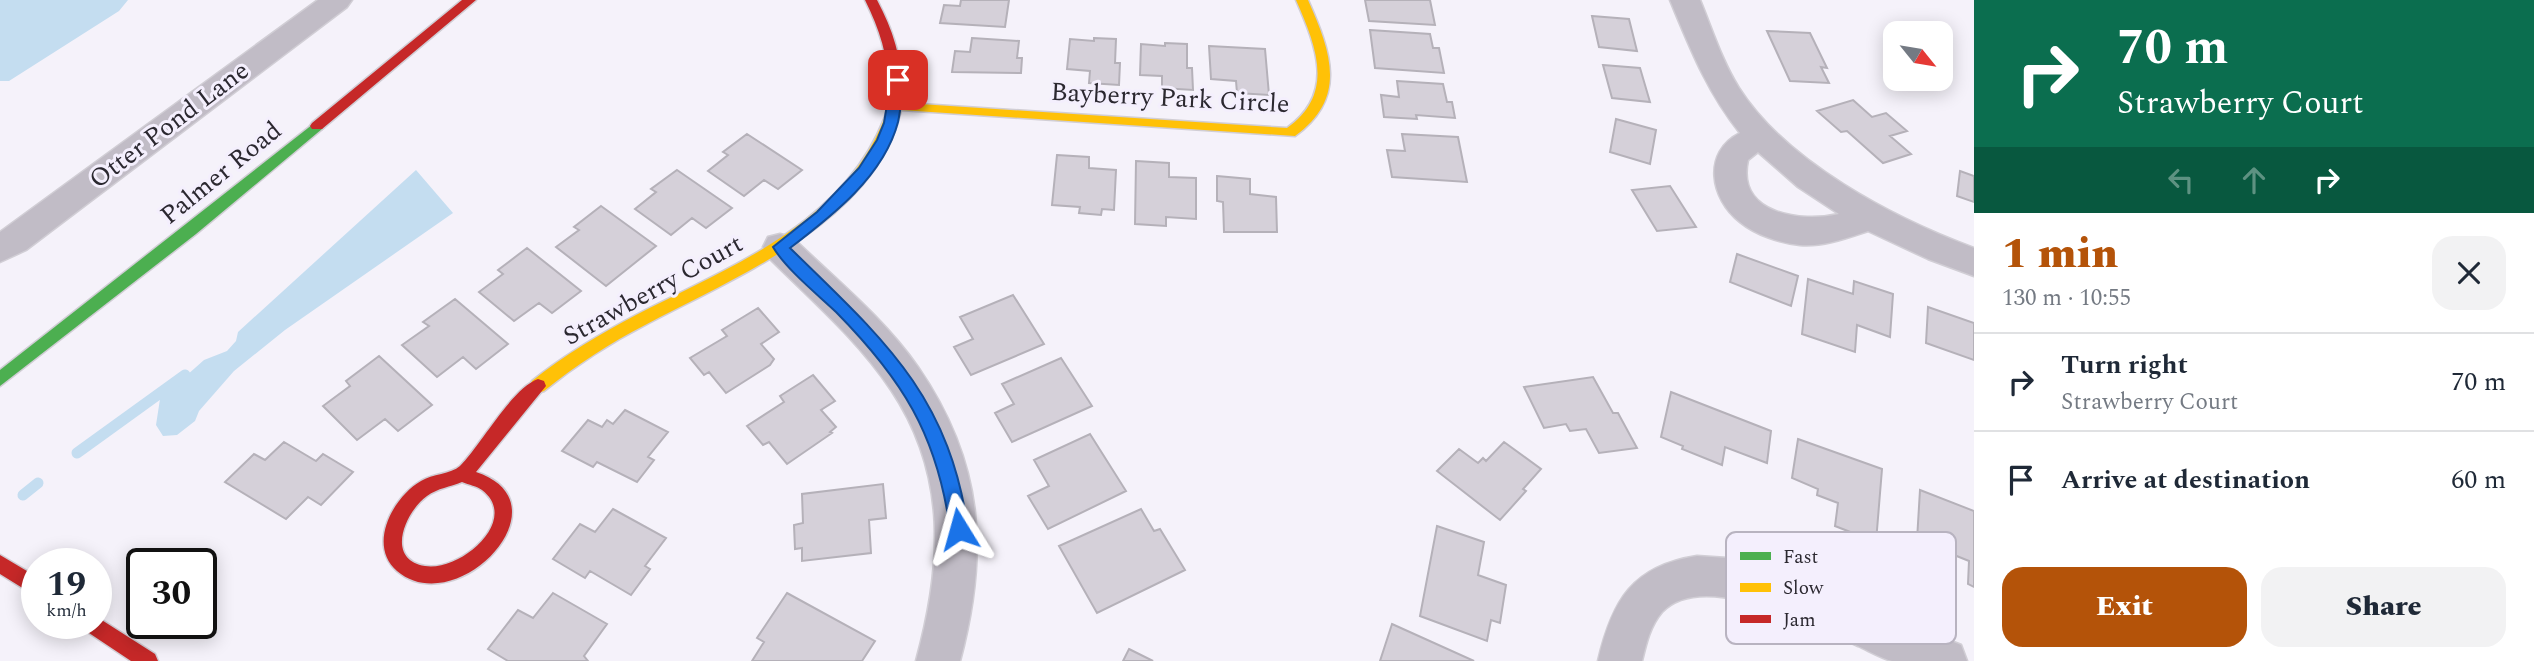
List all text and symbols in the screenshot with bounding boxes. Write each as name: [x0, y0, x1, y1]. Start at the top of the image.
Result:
text: 70 m: [2117, 11, 2228, 86]
north arrow: [1883, 21, 1953, 91]
map controls: [1883, 21, 1953, 91]
icon: right: [2002, 28, 2093, 119]
pin: [868, 50, 928, 110]
street label: Otter Pond Lane: [80, 51, 258, 199]
icon: arrive: [879, 61, 917, 99]
street label: Bayberry Park Circle: [1050, 72, 1290, 124]
text: Strawberry Court: [2117, 79, 2364, 128]
street label: Palmer Road: [151, 111, 291, 235]
icon: left: [2162, 161, 2200, 199]
icon: ahead: [2235, 161, 2273, 199]
icon: right: [2308, 161, 2346, 199]
text: 1 min: [2002, 223, 2118, 286]
street label: Strawberry Court: [556, 224, 750, 356]
button: close: [2432, 236, 2506, 310]
text: 130 m · 10:55: [2002, 281, 2131, 316]
text: Turn right: [2061, 345, 2188, 385]
text: 70 m: [2451, 362, 2506, 402]
icon: right: [2002, 363, 2040, 401]
text: Strawberry Court: [2061, 385, 2238, 420]
text: Arrive at destination: [2061, 460, 2310, 500]
text: 60 m: [2451, 460, 2506, 500]
icon: arrive: [2002, 461, 2040, 499]
position arrow: [922, 492, 996, 566]
legend: [1726, 532, 1956, 644]
text: Fast: [1783, 543, 1819, 572]
speed limit sign: 30: [126, 548, 217, 639]
text: 19: [47, 558, 86, 611]
button: Exit: [2002, 567, 2247, 647]
button: Share: [2261, 567, 2506, 647]
text: Slow: [1783, 574, 1824, 603]
text: km/h: [46, 597, 87, 624]
text: Jam: [1783, 606, 1815, 635]

